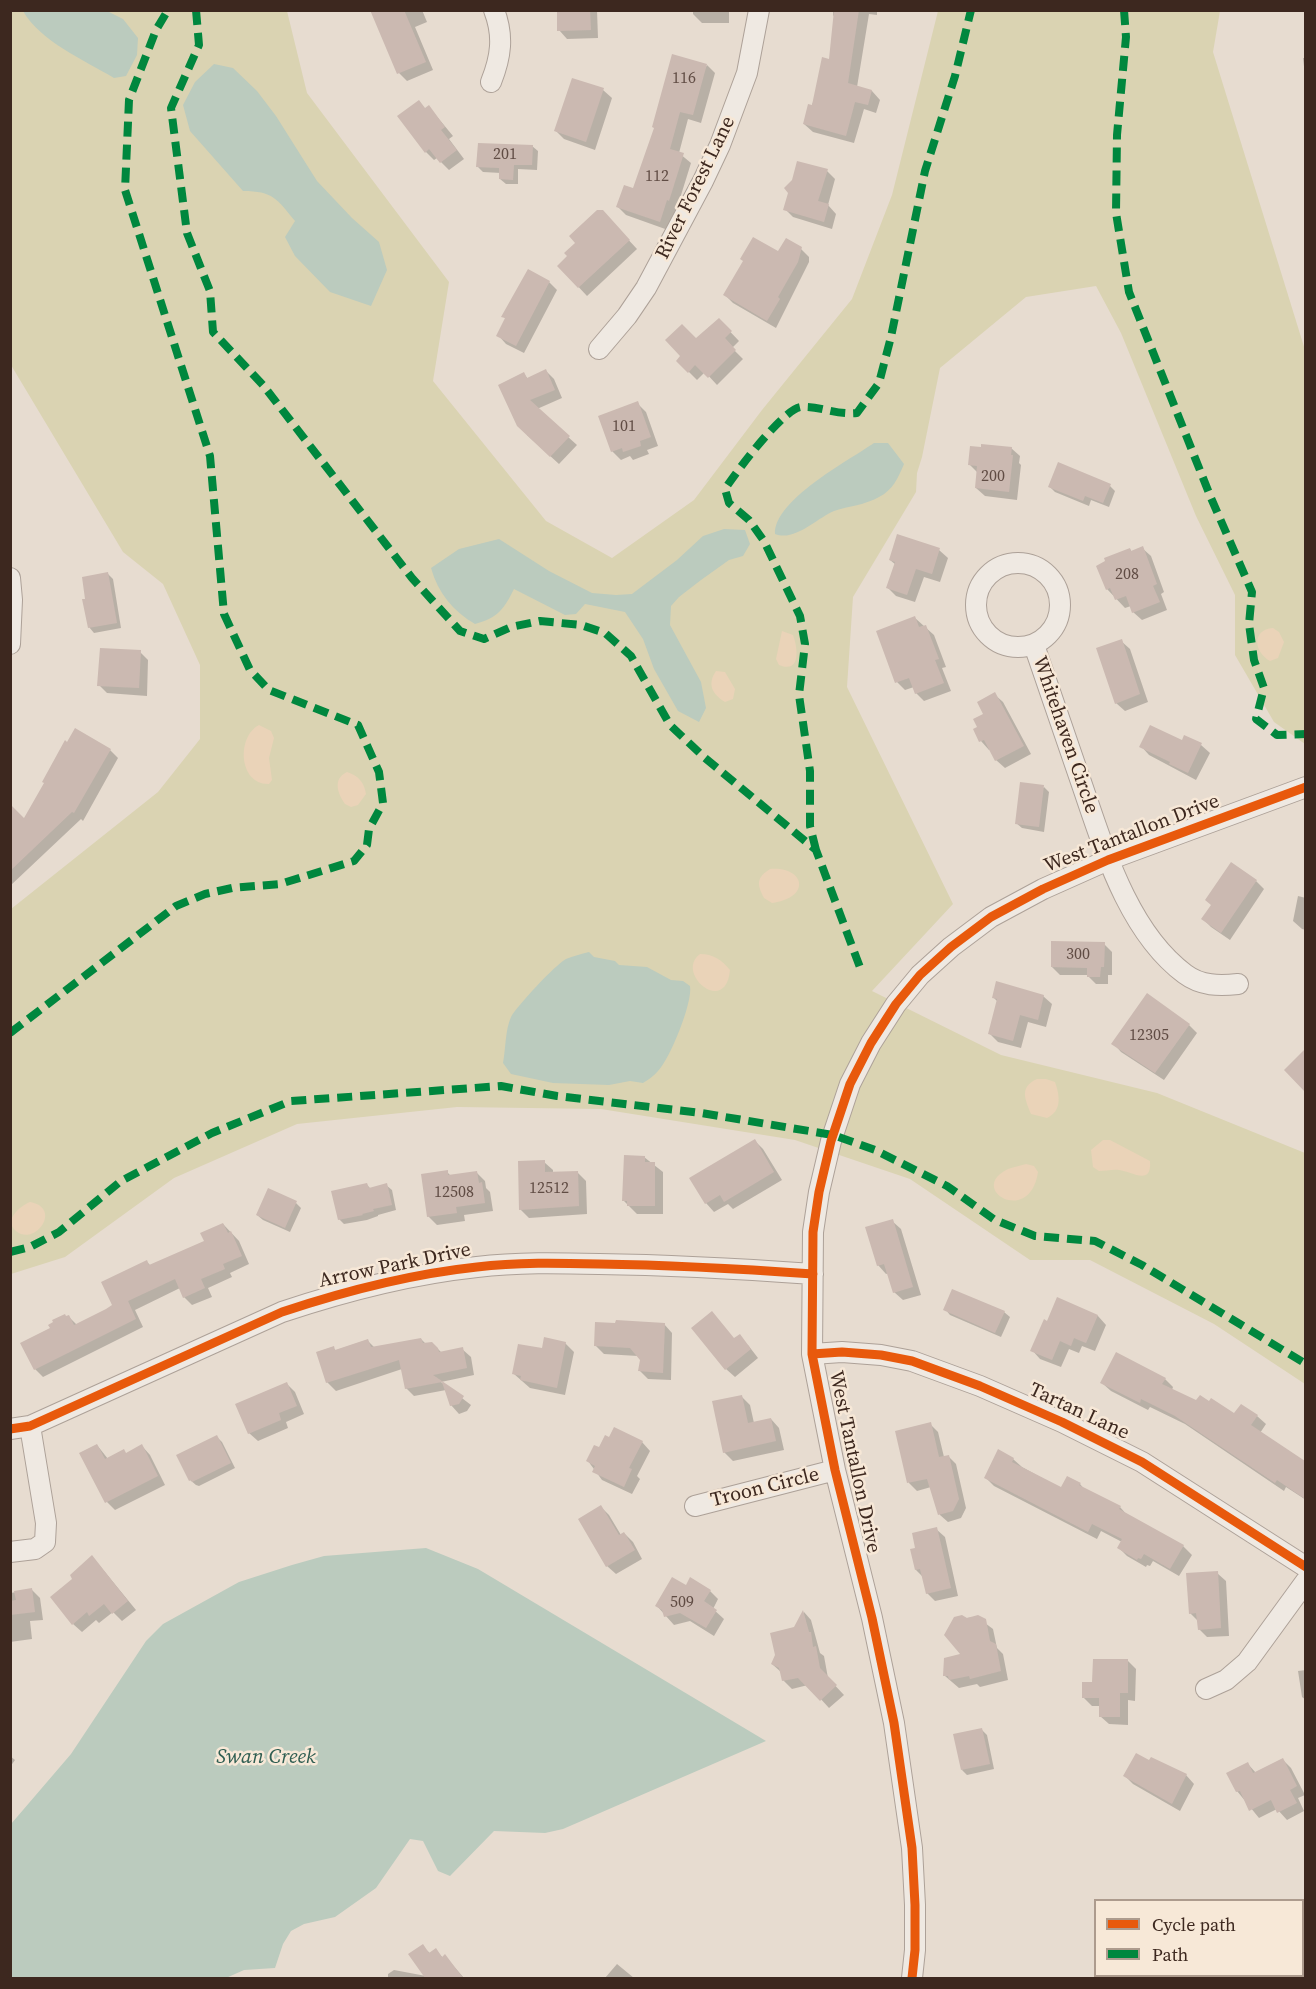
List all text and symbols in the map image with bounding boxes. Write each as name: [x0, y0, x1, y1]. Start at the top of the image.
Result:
house number: 116: [672, 69, 696, 89]
street label: River Forest Lane: [651, 113, 741, 263]
house number: 201: [493, 145, 517, 165]
house number: 112: [645, 167, 669, 187]
house number: 101: [612, 417, 636, 437]
house number: 200: [981, 467, 1005, 487]
house number: 208: [1115, 565, 1139, 585]
street label: Whitehaven Circle: [1027, 653, 1103, 817]
street label: West Tantallon Drive: [1041, 790, 1223, 878]
house number: 300: [1066, 945, 1090, 965]
house number: 12305: [1129, 1026, 1169, 1046]
house number: 12512: [529, 1179, 569, 1199]
house number: 12508: [434, 1183, 474, 1203]
street label: Arrow Park Drive: [317, 1238, 473, 1294]
street label: West Tantallon Drive: [823, 1369, 885, 1555]
street label: Tartan Lane: [1025, 1378, 1133, 1446]
street label: Troon Circle: [708, 1463, 822, 1513]
house number: 509: [670, 1593, 694, 1613]
water label: Swan Creek: [216, 1745, 316, 1771]
legend: [1094, 1899, 1304, 1977]
text: Cycle path: [1152, 1912, 1236, 1937]
text: Path: [1152, 1942, 1188, 1967]

